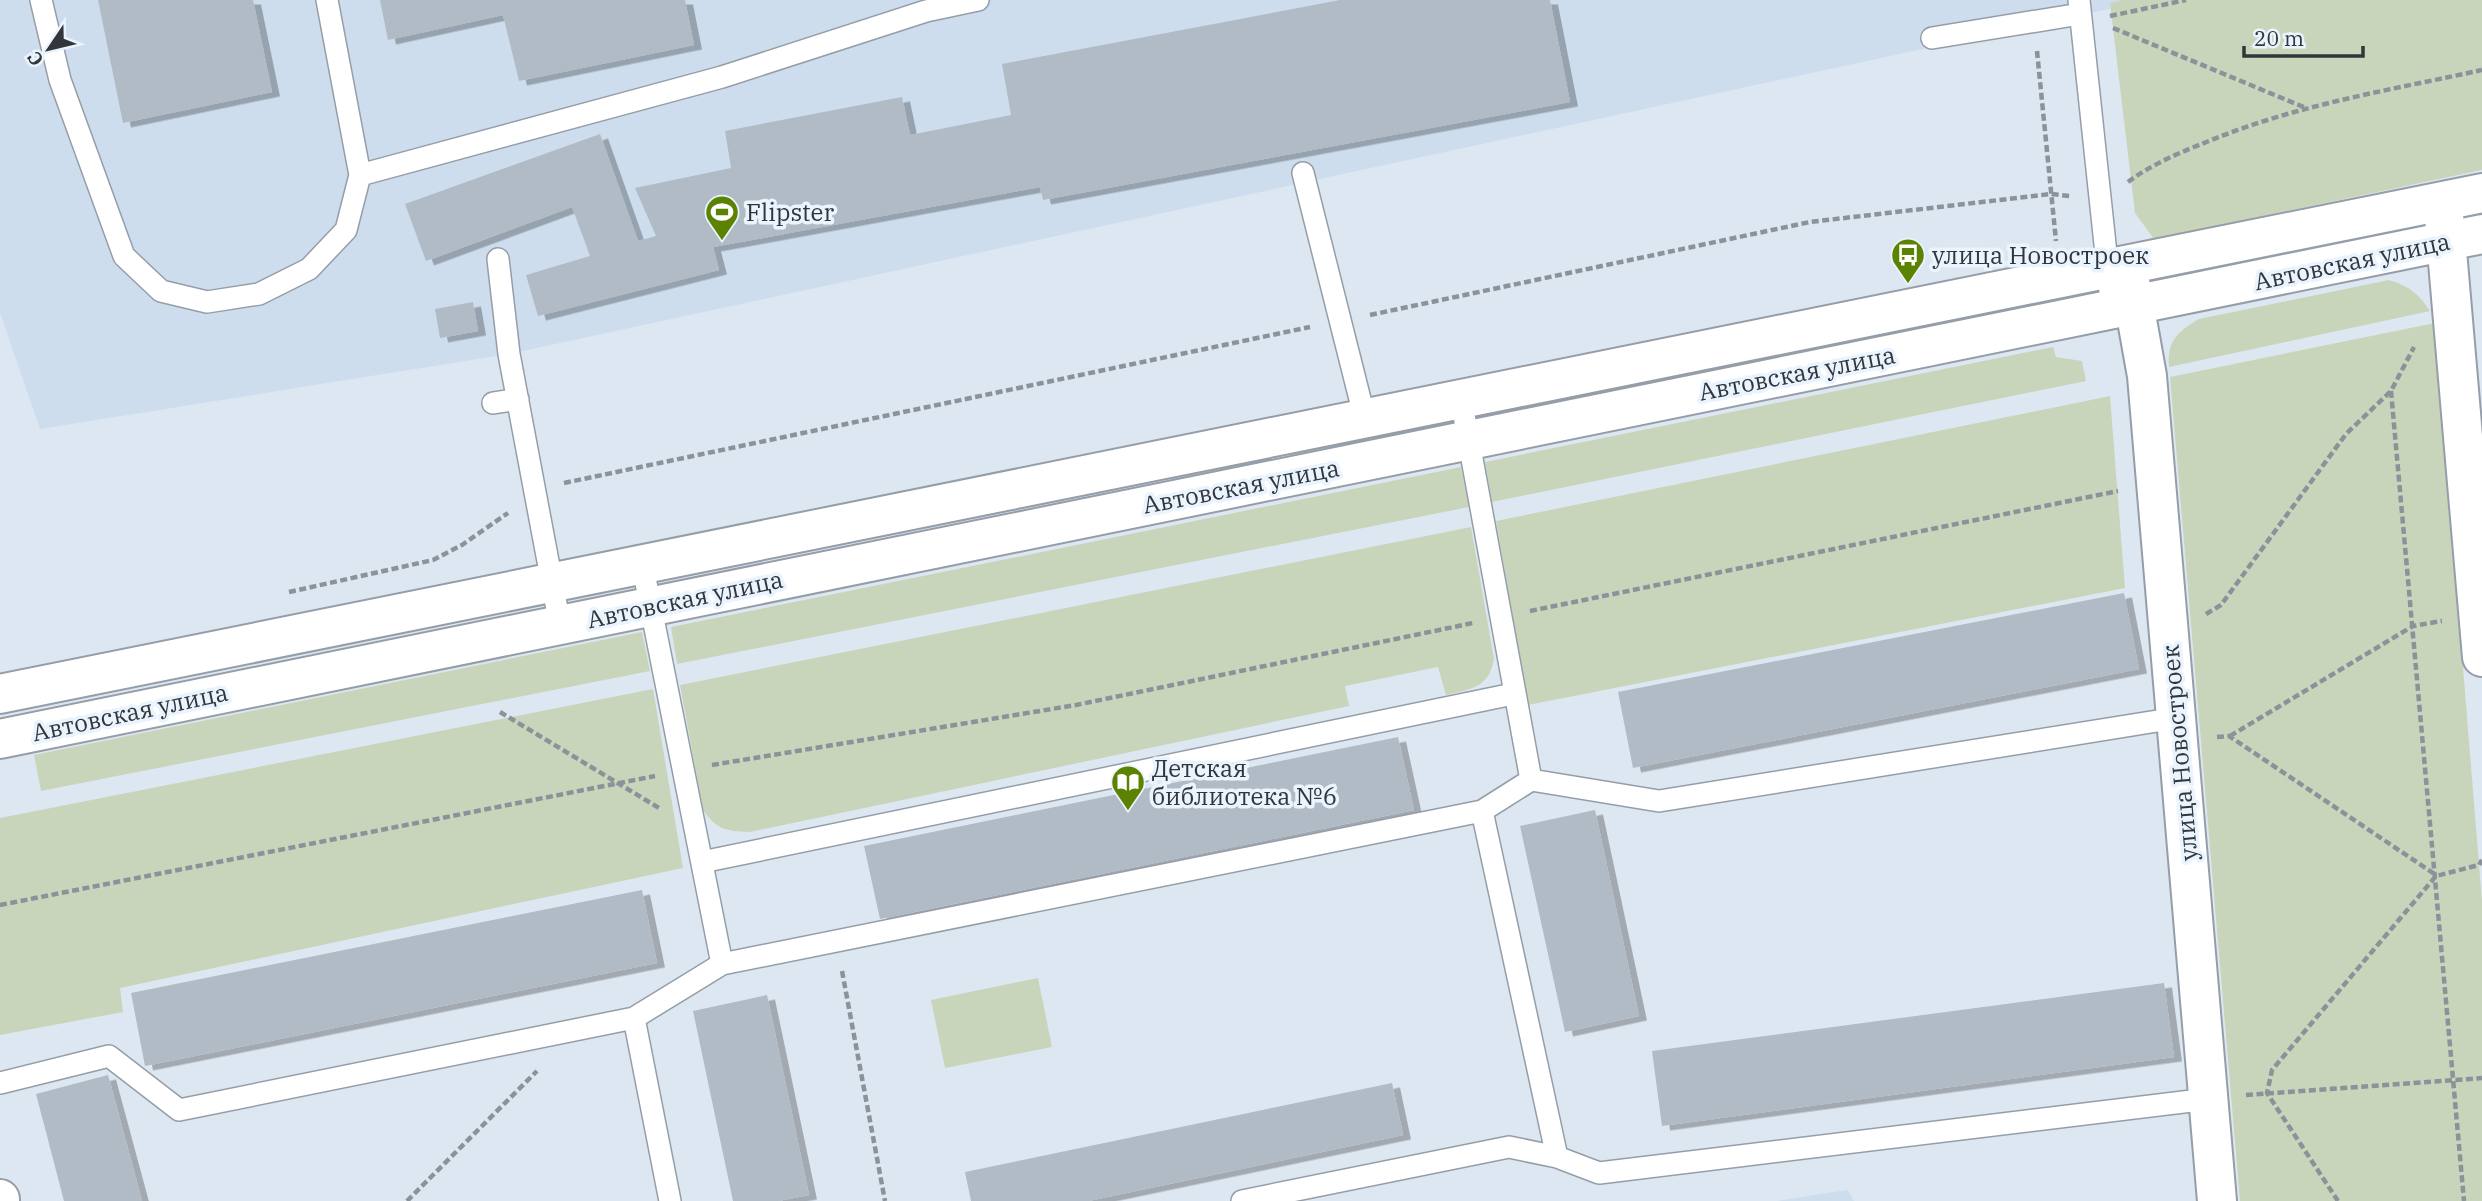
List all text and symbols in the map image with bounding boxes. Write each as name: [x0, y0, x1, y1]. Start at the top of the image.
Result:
north arrow: [14, 14, 84, 84]
scale bar: [2244, 14, 2363, 58]
text: 20 m: [2254, 24, 2304, 52]
text: С: [22, 47, 49, 71]
sports icon: Flipster: [703, 193, 741, 242]
place label: Flipster: [746, 196, 834, 228]
street label: Автовская улица: [2251, 225, 2453, 297]
bus stop icon: улица Новостроек: [1889, 236, 1927, 285]
place label: улица Новостроек: [1932, 239, 2149, 271]
street label: Автовская улица: [1696, 338, 1898, 408]
street label: Автовская улица: [1140, 451, 1342, 521]
street label: Автовская улица: [584, 563, 786, 635]
street label: улица Новостроек: [2154, 643, 2204, 862]
street label: Автовская улица: [29, 676, 231, 748]
place label: Детская библиотека №6: [1152, 752, 1337, 812]
library icon: Детская библиотека №6: [1109, 763, 1147, 812]

